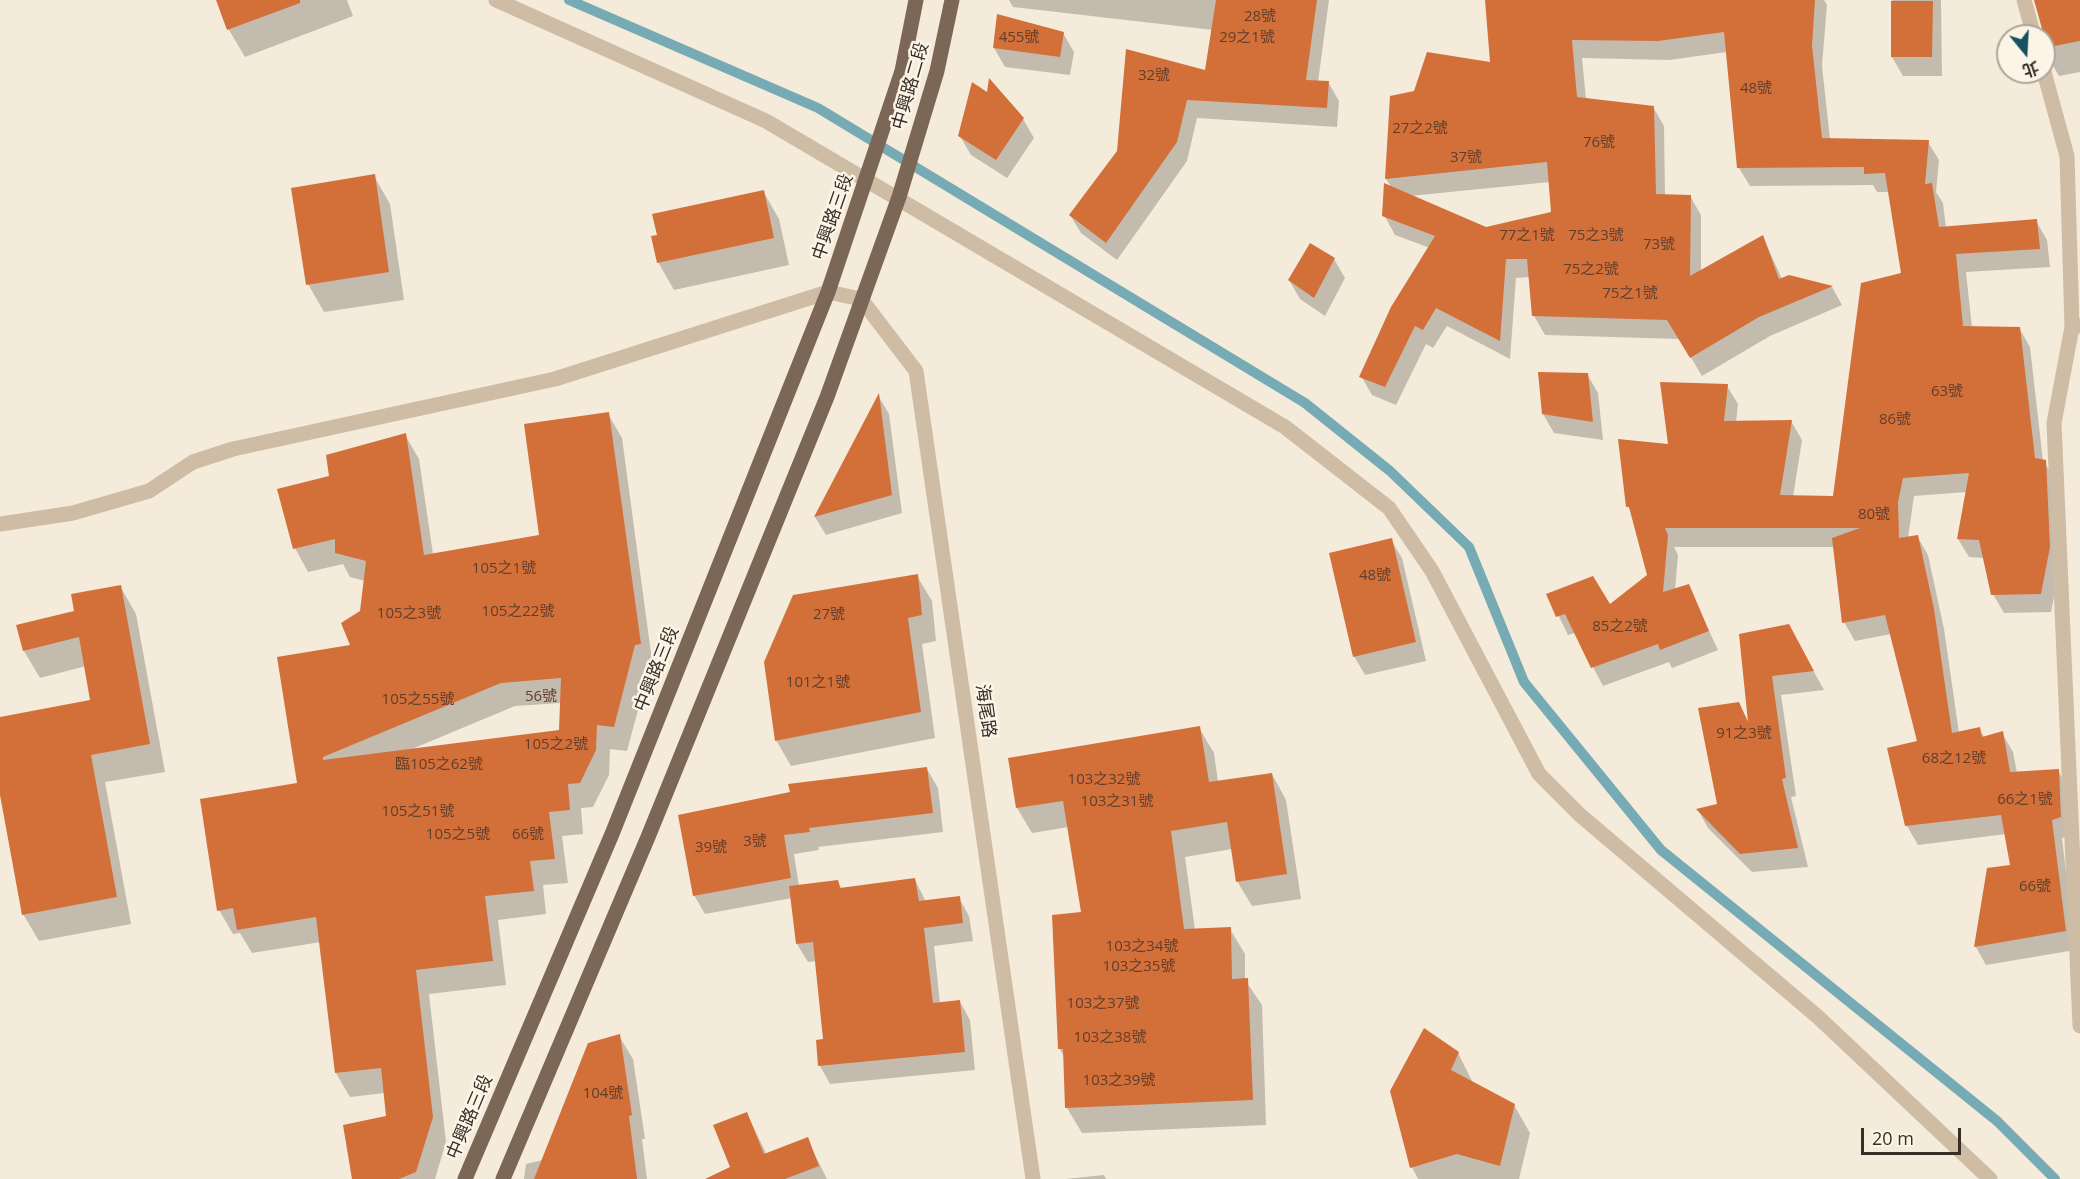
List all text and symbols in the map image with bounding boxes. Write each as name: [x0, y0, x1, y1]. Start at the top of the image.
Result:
house number: 28號: [1244, 8, 1276, 26]
north arrow: [1996, 24, 2056, 84]
house number: 455號: [999, 29, 1039, 47]
house number: 29之1號: [1219, 29, 1275, 47]
street label: 中興路二段: [888, 40, 934, 132]
text: 北: [2020, 56, 2042, 82]
house number: 32號: [1138, 67, 1170, 85]
house number: 48號: [1740, 80, 1772, 98]
house number: 27之2號: [1392, 120, 1448, 138]
house number: 76號: [1583, 134, 1615, 152]
house number: 37號: [1450, 149, 1482, 167]
street label: 中興路三段: [808, 171, 858, 263]
house number: 77之1號: [1499, 227, 1555, 245]
house number: 75之3號: [1568, 227, 1624, 245]
house number: 73號: [1643, 236, 1675, 254]
house number: 75之2號: [1563, 261, 1619, 279]
house number: 75之1號: [1602, 285, 1658, 303]
house number: 63號: [1931, 383, 1963, 401]
house number: 86號: [1879, 411, 1911, 429]
house number: 80號: [1858, 506, 1890, 524]
house number: 105之1號: [472, 560, 536, 578]
house number: 48號: [1359, 567, 1391, 585]
house number: 105之22號: [482, 603, 554, 621]
house number: 105之3號: [377, 605, 441, 623]
house number: 27號: [813, 606, 845, 624]
house number: 85之2號: [1592, 618, 1648, 636]
street label: 中興路三段: [630, 623, 684, 715]
house number: 101之1號: [786, 674, 850, 692]
street label: 海尾路: [971, 683, 999, 739]
house number: 56號: [525, 688, 557, 706]
house number: 105之55號: [382, 691, 454, 709]
house number: 91之3號: [1716, 725, 1772, 743]
house number: 105之2號: [524, 736, 588, 754]
house number: 68之12號: [1922, 750, 1986, 768]
house number: 臨105之62號: [395, 756, 483, 774]
house number: 103之32號: [1068, 771, 1140, 789]
house number: 66之1號: [1997, 791, 2053, 809]
house number: 103之31號: [1081, 793, 1153, 811]
house number: 105之51號: [382, 803, 454, 821]
house number: 105之5號: [426, 826, 490, 844]
house number: 66號: [512, 826, 544, 844]
house number: 3號: [743, 833, 767, 851]
house number: 39號: [695, 839, 727, 857]
house number: 66號: [2019, 878, 2051, 896]
house number: 103之34號: [1106, 938, 1178, 956]
house number: 103之35號: [1103, 958, 1175, 976]
house number: 103之37號: [1067, 995, 1139, 1013]
house number: 103之38號: [1074, 1029, 1146, 1047]
street label: 中興路三段: [442, 1071, 498, 1163]
house number: 103之39號: [1083, 1072, 1155, 1090]
house number: 104號: [583, 1085, 623, 1103]
scale bar: [1864, 1116, 1964, 1154]
text: 20 m: [1872, 1126, 1914, 1150]

